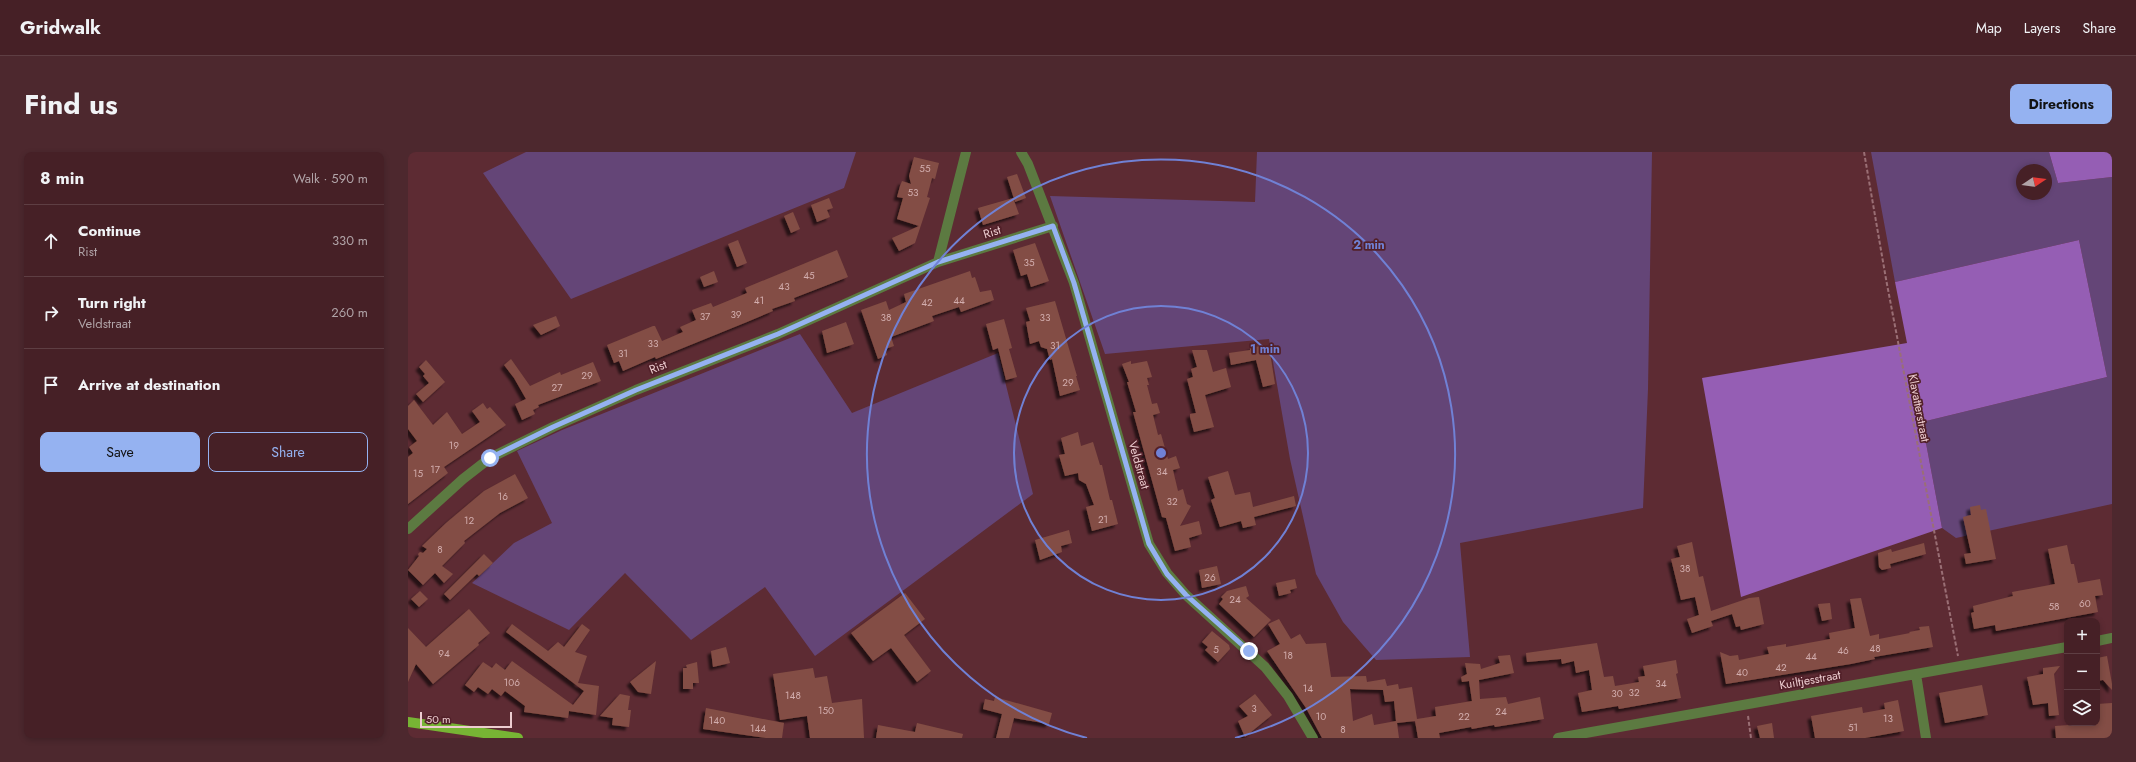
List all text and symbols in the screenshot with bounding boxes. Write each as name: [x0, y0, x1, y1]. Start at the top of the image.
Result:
text: Gridwalk: [20, 14, 101, 41]
text: Map: [1976, 18, 2002, 38]
text: Layers: [2024, 18, 2060, 38]
text: Share: [2082, 18, 2116, 38]
text: Find us: [24, 84, 118, 125]
button: Directions: [2010, 84, 2112, 124]
house number: 55: [919, 161, 931, 176]
north arrow: [2016, 164, 2052, 200]
text: 8 min: [40, 166, 84, 190]
text: Walk · 590 m: [293, 169, 368, 188]
house number: 53: [907, 185, 919, 200]
text: Continue: [78, 220, 141, 242]
street label: Rist: [981, 221, 1003, 243]
icon: ahead: [40, 230, 62, 252]
text: 330 m: [332, 231, 368, 250]
text: 2 min: [1353, 236, 1385, 254]
text: Rist: [78, 242, 97, 261]
house number: 35: [1023, 255, 1035, 270]
house number: 45: [803, 268, 815, 283]
house number: 43: [778, 279, 790, 294]
text: Turn right: [78, 292, 146, 314]
house number: 41: [754, 293, 764, 308]
house number: 44: [953, 293, 965, 308]
house number: 42: [921, 295, 933, 310]
icon: right: [40, 302, 62, 324]
text: 260 m: [331, 303, 368, 322]
house number: 39: [730, 307, 742, 322]
house number: 37: [700, 309, 711, 324]
house number: 38: [881, 310, 891, 325]
house number: 33: [1040, 310, 1051, 325]
text: Veldstraat: [78, 314, 131, 333]
house number: 33: [648, 336, 659, 351]
house number: 31: [1050, 338, 1060, 353]
text: 1 min: [1250, 340, 1280, 358]
house number: 31: [618, 346, 628, 361]
street label: Rist: [646, 355, 670, 379]
house number: 29: [581, 368, 593, 383]
street label: Klavatterstraat: [1904, 373, 1934, 444]
icon: arrive: [40, 374, 62, 396]
text: Arrive at destination: [78, 374, 220, 396]
house number: 29: [1062, 375, 1074, 390]
house number: 27: [552, 380, 563, 395]
button: Save: [40, 432, 200, 472]
button: Share: [208, 432, 368, 472]
house number: 19: [449, 438, 459, 453]
street label: Veldstraat: [1124, 439, 1154, 491]
centre of rings: [1154, 446, 1168, 460]
route start: [481, 449, 499, 467]
house number: 17: [430, 462, 441, 477]
house number: 34: [1156, 464, 1168, 479]
house number: 15: [413, 466, 423, 481]
house number: 16: [498, 489, 508, 504]
house number: 32: [1166, 494, 1178, 509]
house number: 21: [1098, 512, 1108, 527]
house number: 12: [464, 513, 474, 528]
house number: 8: [437, 542, 443, 557]
house number: 38: [1680, 561, 1690, 576]
house number: 26: [1204, 570, 1216, 585]
house number: 24: [1229, 592, 1241, 607]
house number: 60: [2079, 596, 2091, 611]
house number: 58: [2048, 599, 2060, 614]
map controls: [2064, 618, 2100, 726]
button: +: [2064, 618, 2100, 654]
house number: 48: [1869, 641, 1881, 656]
house number: 5: [1213, 642, 1219, 657]
route end: [1240, 642, 1258, 660]
house number: 46: [1837, 643, 1849, 658]
house number: 94: [438, 646, 450, 661]
house number: 18: [1283, 648, 1293, 663]
house number: 44: [1805, 649, 1817, 664]
button: −: [2064, 654, 2100, 690]
house number: 42: [1775, 660, 1787, 675]
house number: 40: [1736, 665, 1748, 680]
street label: Kuiltjesstraat: [1778, 666, 1842, 694]
house number: 106: [504, 675, 520, 690]
house number: 34: [1655, 676, 1667, 691]
house number: 14: [1303, 681, 1313, 696]
house number: 32: [1628, 685, 1640, 700]
house number: 30: [1611, 686, 1623, 701]
house number: 148: [785, 688, 801, 703]
button: layers: [2064, 690, 2100, 726]
house number: 3: [1251, 701, 1257, 716]
house number: 150: [818, 703, 834, 718]
house number: 24: [1495, 704, 1507, 719]
house number: 10: [1316, 709, 1326, 724]
house number: 22: [1458, 709, 1470, 724]
scale bar: [420, 710, 512, 729]
text: 50 m: [426, 711, 451, 727]
house number: 13: [1883, 711, 1894, 726]
house number: 140: [709, 713, 725, 728]
house number: 51: [1848, 720, 1858, 735]
house number: 144: [750, 721, 766, 736]
house number: 8: [1340, 722, 1346, 737]

